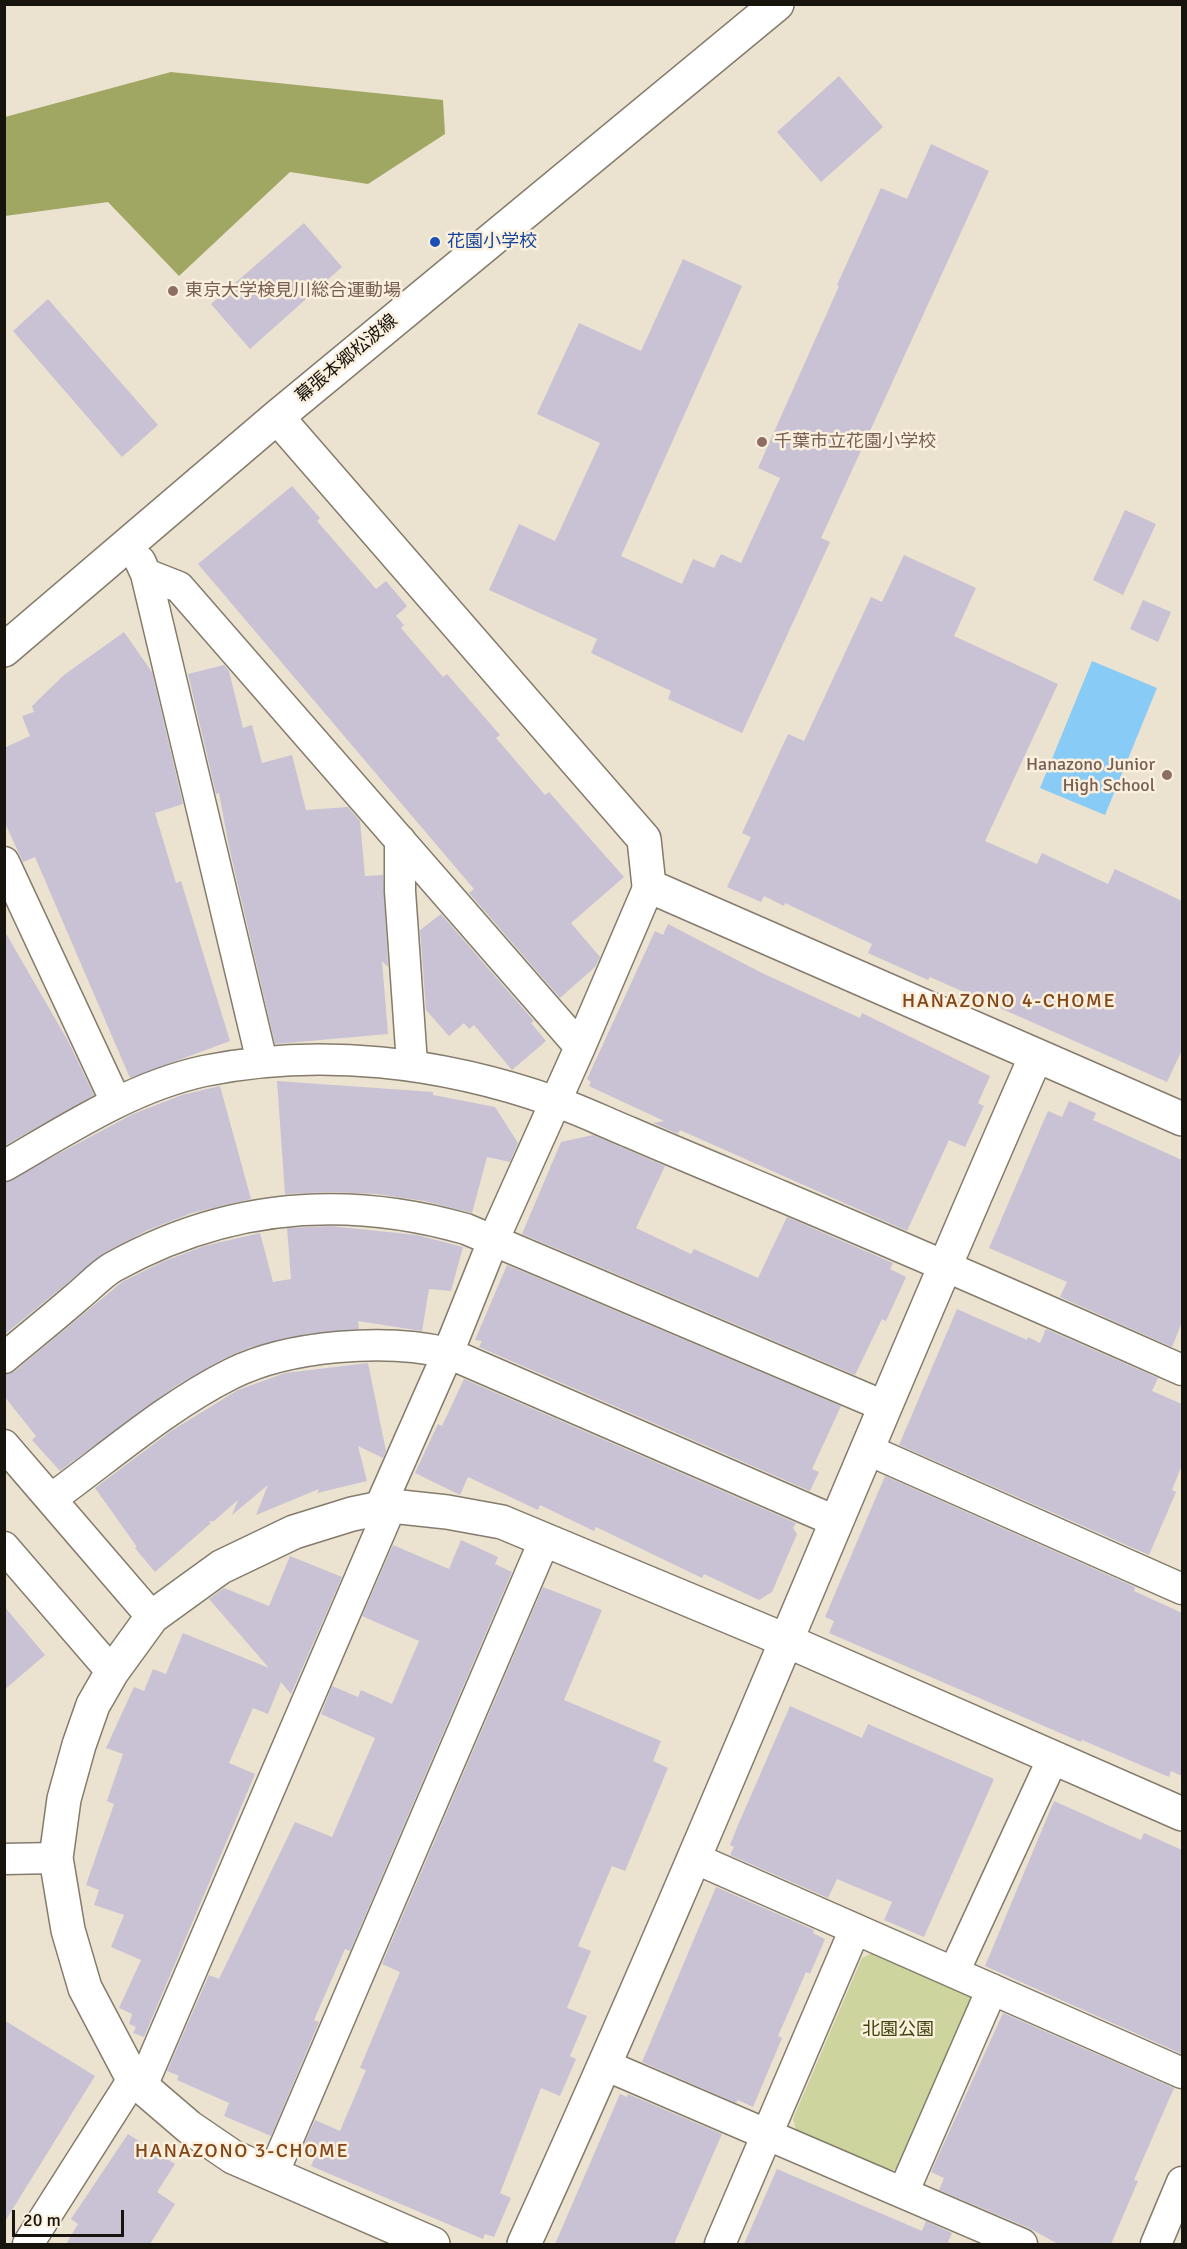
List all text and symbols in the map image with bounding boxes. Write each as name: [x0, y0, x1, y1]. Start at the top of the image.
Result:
place label: 花園小学校: [447, 231, 537, 253]
marker: 花園小学校: [428, 235, 442, 249]
place label: 東京大学検見川総合運動場: [185, 280, 401, 302]
marker: 東京大学検見川総合運動場: [166, 284, 180, 298]
street label: 幕張本郷松波線: [292, 310, 402, 408]
place label: 千葉市立花園小学校: [774, 431, 936, 453]
marker: 千葉市立花園小学校: [755, 435, 769, 449]
place label: Hanazono Junior High School: [1026, 754, 1155, 796]
marker: Hanazono Junior High School: [1160, 768, 1174, 782]
district label: HANAZONO 4-CHOME: [902, 990, 1116, 1014]
park label: 北園公園: [862, 2019, 934, 2041]
district label: HANAZONO 3-CHOME: [135, 2140, 349, 2164]
scale bar: [15, 2198, 128, 2236]
text: 20 m: [23, 2209, 61, 2231]

